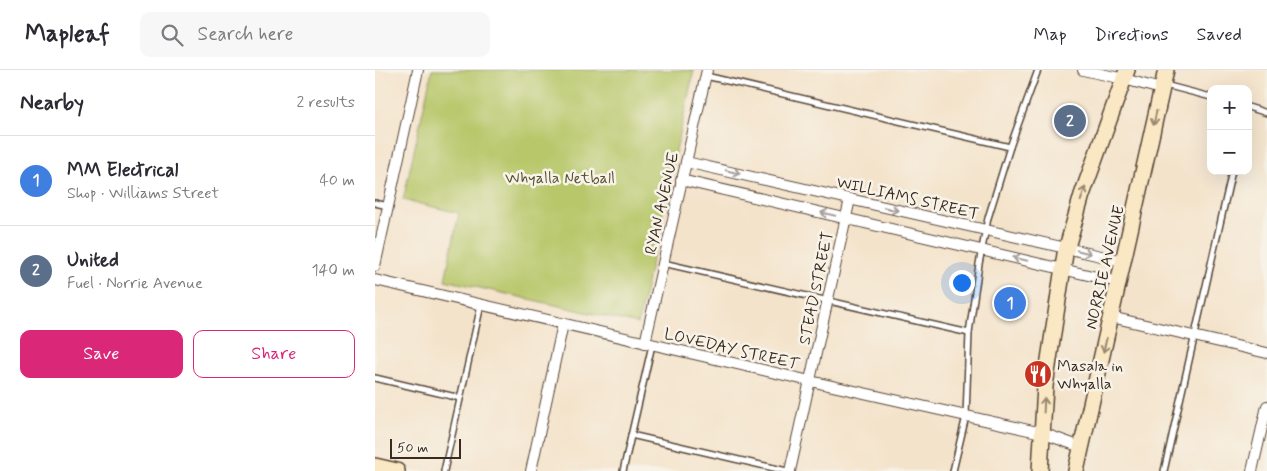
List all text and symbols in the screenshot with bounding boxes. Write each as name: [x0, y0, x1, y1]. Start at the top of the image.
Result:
search box: [140, 12, 490, 57]
text: Mapleaf: [25, 19, 110, 50]
icon: search: [158, 21, 186, 49]
text: Search here: [198, 22, 293, 47]
text: Map: [1034, 23, 1067, 47]
text: Directions: [1095, 23, 1169, 47]
text: Saved: [1197, 23, 1242, 47]
map controls: [1207, 85, 1252, 175]
button: +: [1207, 85, 1252, 130]
text: Nearby: [20, 89, 84, 117]
text: 2 results: [297, 92, 355, 113]
pin: 2: [1054, 102, 1086, 140]
one-way arrow: [1150, 109, 1159, 125]
button: −: [1207, 130, 1252, 175]
street label: RYAN AVENUE: [640, 150, 685, 257]
text: MM Electrical: [67, 158, 178, 183]
park label: Whyalla Netball: [505, 168, 615, 189]
one-way arrow: [725, 168, 741, 178]
text: 1: [32, 170, 40, 191]
text: 40 m: [319, 170, 355, 191]
street label: WILLIAMS STREET: [834, 172, 981, 225]
text: Shop · Williams Street: [67, 183, 219, 204]
one-way arrow: [1078, 186, 1088, 202]
street label: NORRIE AVENUE: [1081, 203, 1130, 331]
one-way arrow: [883, 205, 899, 214]
one-way arrow: [820, 209, 836, 218]
street label: STEAD STREET: [794, 230, 839, 347]
text: United: [67, 248, 119, 273]
one-way arrow: [1076, 248, 1092, 257]
one-way arrow: [1012, 254, 1028, 263]
text: 2: [32, 260, 40, 281]
text: 140 m: [311, 260, 355, 281]
your location: [949, 270, 975, 296]
text: Fuel · Norrie Avenue: [67, 273, 203, 294]
pin: 1: [994, 284, 1026, 322]
street label: LOVEDAY STREET: [662, 324, 802, 375]
button: Save: [20, 330, 183, 378]
button: Share: [193, 330, 355, 378]
one-way arrow: [1099, 336, 1109, 352]
place label: Masala in Whyalla: [1057, 356, 1123, 395]
restaurant icon: Masala in Whyalla: [1023, 359, 1053, 389]
one-way arrow: [1039, 397, 1048, 413]
scale bar: [390, 436, 461, 459]
text: 50 m: [397, 439, 428, 457]

